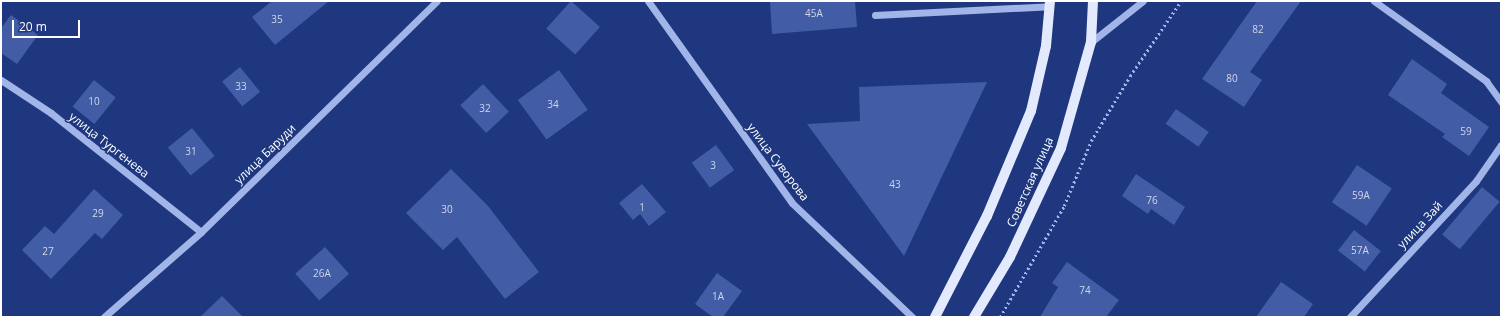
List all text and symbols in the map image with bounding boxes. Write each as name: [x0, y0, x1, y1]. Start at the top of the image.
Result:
house number: 45А: [805, 8, 823, 20]
scale bar: [14, 12, 82, 38]
house number: 35: [271, 14, 283, 26]
text: 20 m: [19, 18, 47, 35]
house number: 82: [1252, 24, 1264, 36]
house number: 80: [1226, 73, 1238, 85]
house number: 33: [235, 81, 247, 93]
house number: 10: [88, 96, 100, 108]
house number: 34: [547, 99, 559, 111]
house number: 32: [479, 103, 491, 115]
street label: улица Тургенева: [66, 109, 152, 181]
street label: улица Суворова: [744, 120, 812, 204]
street label: улица Баруди: [231, 121, 299, 187]
house number: 59: [1460, 126, 1472, 138]
street label: Советская улица: [1004, 135, 1056, 229]
house number: 31: [185, 146, 197, 158]
house number: 3: [710, 160, 716, 172]
house number: 43: [889, 179, 901, 191]
house number: 59А: [1352, 190, 1370, 202]
house number: 76: [1146, 195, 1158, 207]
street label: улица Зай: [1395, 198, 1445, 252]
house number: 1: [639, 202, 645, 214]
house number: 30: [441, 204, 453, 216]
house number: 29: [92, 208, 104, 220]
house number: 57А: [1351, 245, 1369, 257]
house number: 27: [42, 246, 54, 258]
house number: 26А: [313, 268, 331, 280]
house number: 74: [1079, 285, 1091, 297]
house number: 1А: [712, 291, 724, 303]

